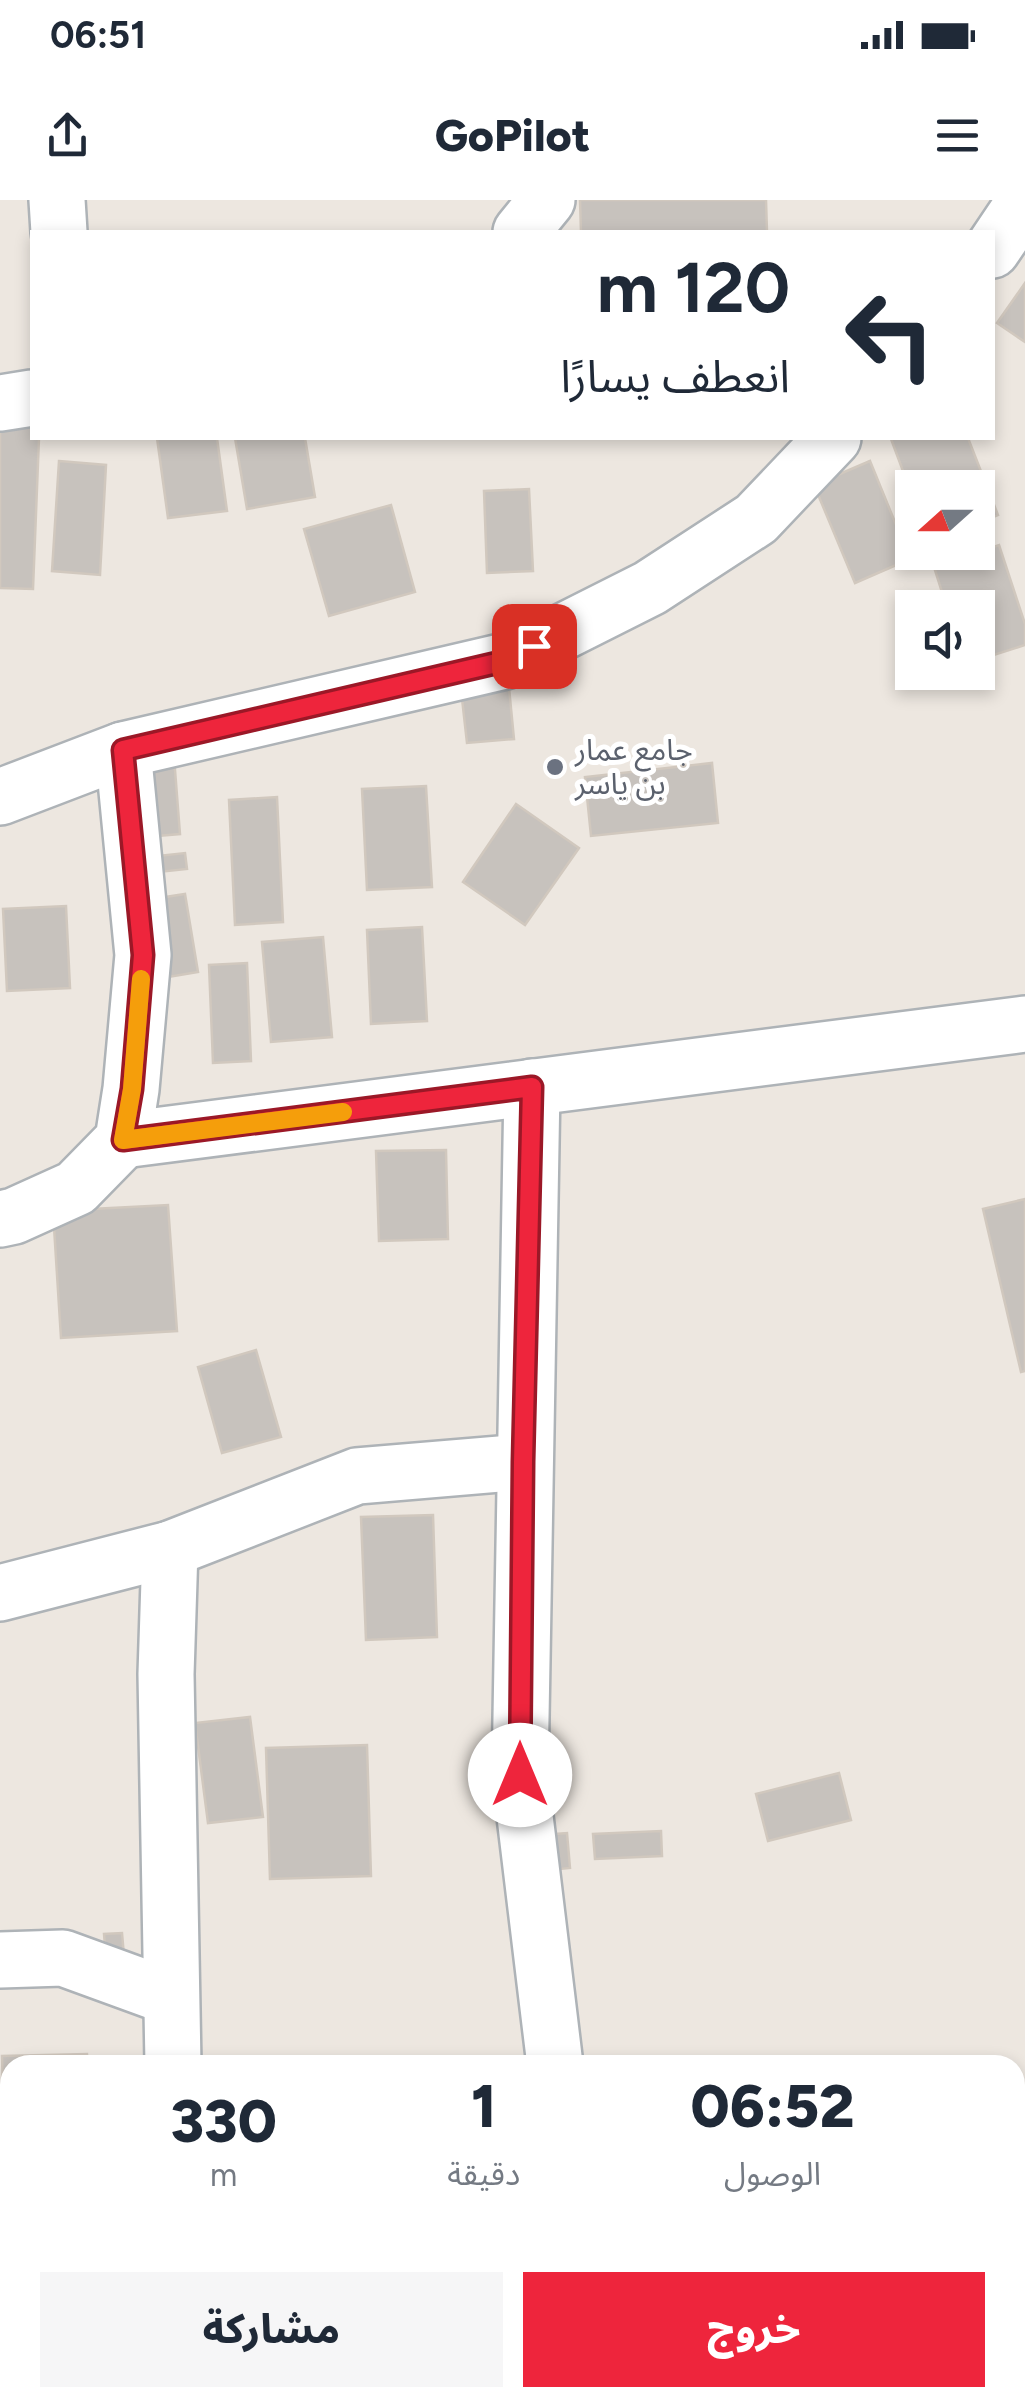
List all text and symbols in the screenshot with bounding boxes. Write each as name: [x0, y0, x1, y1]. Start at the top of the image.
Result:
text: 06:51: [50, 12, 146, 58]
icon: share: [40, 108, 95, 163]
text: GoPilot: [435, 108, 590, 162]
icon: menu: [930, 108, 985, 163]
text: 120 m: [597, 245, 790, 330]
icon: left: [825, 270, 955, 400]
text: انعطف يسارًا: [560, 349, 790, 403]
north arrow: [895, 470, 995, 570]
map controls: [895, 470, 995, 690]
button: sound: [895, 590, 995, 690]
pin: [492, 604, 577, 689]
icon: arrive: [507, 619, 562, 674]
place label: جامع عمار بن ياسر: [574, 731, 693, 802]
marker: جامع عمار بن ياسر: [544, 756, 566, 778]
position arrow: [468, 1723, 572, 1827]
text: 1: [471, 2070, 497, 2142]
text: 06:52: [691, 2070, 855, 2142]
text: 330: [170, 2085, 277, 2157]
text: دقيقة: [447, 2155, 520, 2193]
text: الوصول: [724, 2155, 821, 2193]
text: m: [210, 2156, 237, 2194]
button: مشاركة: [40, 2272, 503, 2387]
button: خروج: [523, 2272, 985, 2387]

